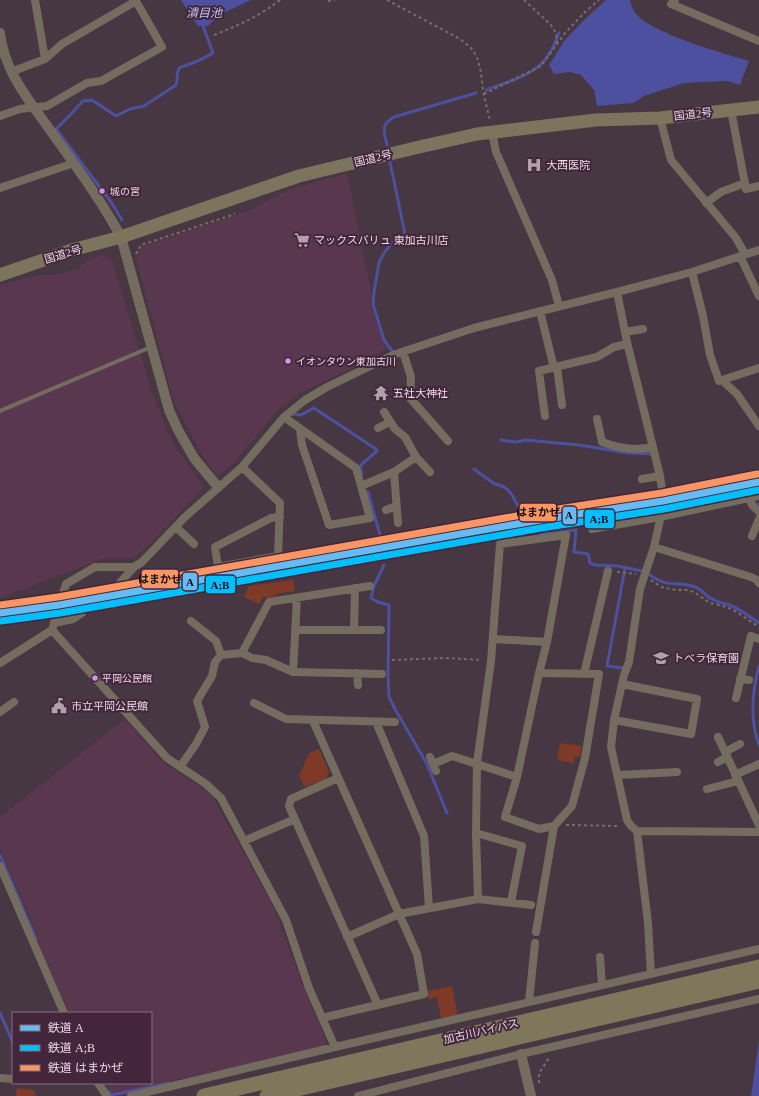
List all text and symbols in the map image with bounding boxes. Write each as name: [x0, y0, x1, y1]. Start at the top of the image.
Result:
water label: 潰目池: [186, 6, 223, 20]
street label: 国道2号: [673, 106, 713, 122]
street label: 国道2号: [353, 148, 393, 168]
hospital icon: 大西医院: [525, 156, 543, 174]
place label: 大西医院: [546, 159, 590, 171]
marker: 城の宮: [97, 186, 107, 196]
place label: 城の宮: [110, 186, 140, 197]
supermarket icon: マックスバリュ 東加古川店: [293, 231, 311, 249]
place label: マックスバリュ 東加古川店: [314, 234, 448, 246]
street label: 国道2号: [43, 243, 83, 265]
marker: イオンタウン東加古川: [283, 356, 293, 366]
place label: イオンタウン東加古川: [296, 356, 396, 367]
temple icon: 五社大神社: [372, 384, 390, 402]
place label: 五社大神社: [393, 387, 448, 399]
line badge: はまかぜ: [519, 503, 557, 522]
text: はまかぜ: [516, 506, 560, 518]
line badge: A: [562, 506, 577, 525]
text: A: [565, 509, 573, 521]
line badge: A;B: [584, 509, 615, 529]
text: A;B: [590, 513, 609, 525]
line badge: はまかぜ: [141, 569, 179, 589]
line badge: A: [182, 572, 198, 591]
text: はまかぜ: [138, 573, 182, 585]
line badge: A;B: [205, 575, 236, 594]
text: A: [186, 576, 194, 588]
text: A;B: [211, 579, 230, 591]
school or university icon: トベラ保育園: [652, 649, 670, 667]
place label: トベラ保育園: [673, 652, 739, 664]
marker: 平岡公民館: [90, 673, 100, 683]
place label: 平岡公民館: [102, 673, 152, 684]
public building icon: 市立平岡公民館: [50, 697, 68, 715]
place label: 市立平岡公民館: [71, 700, 148, 712]
legend: [12, 1012, 152, 1084]
street label: 加古川バイパス: [442, 1017, 520, 1045]
text: 鉄道 A: [48, 1021, 84, 1035]
text: 鉄道 A;B: [48, 1041, 95, 1055]
text: 鉄道 はまかぜ: [48, 1061, 123, 1075]

